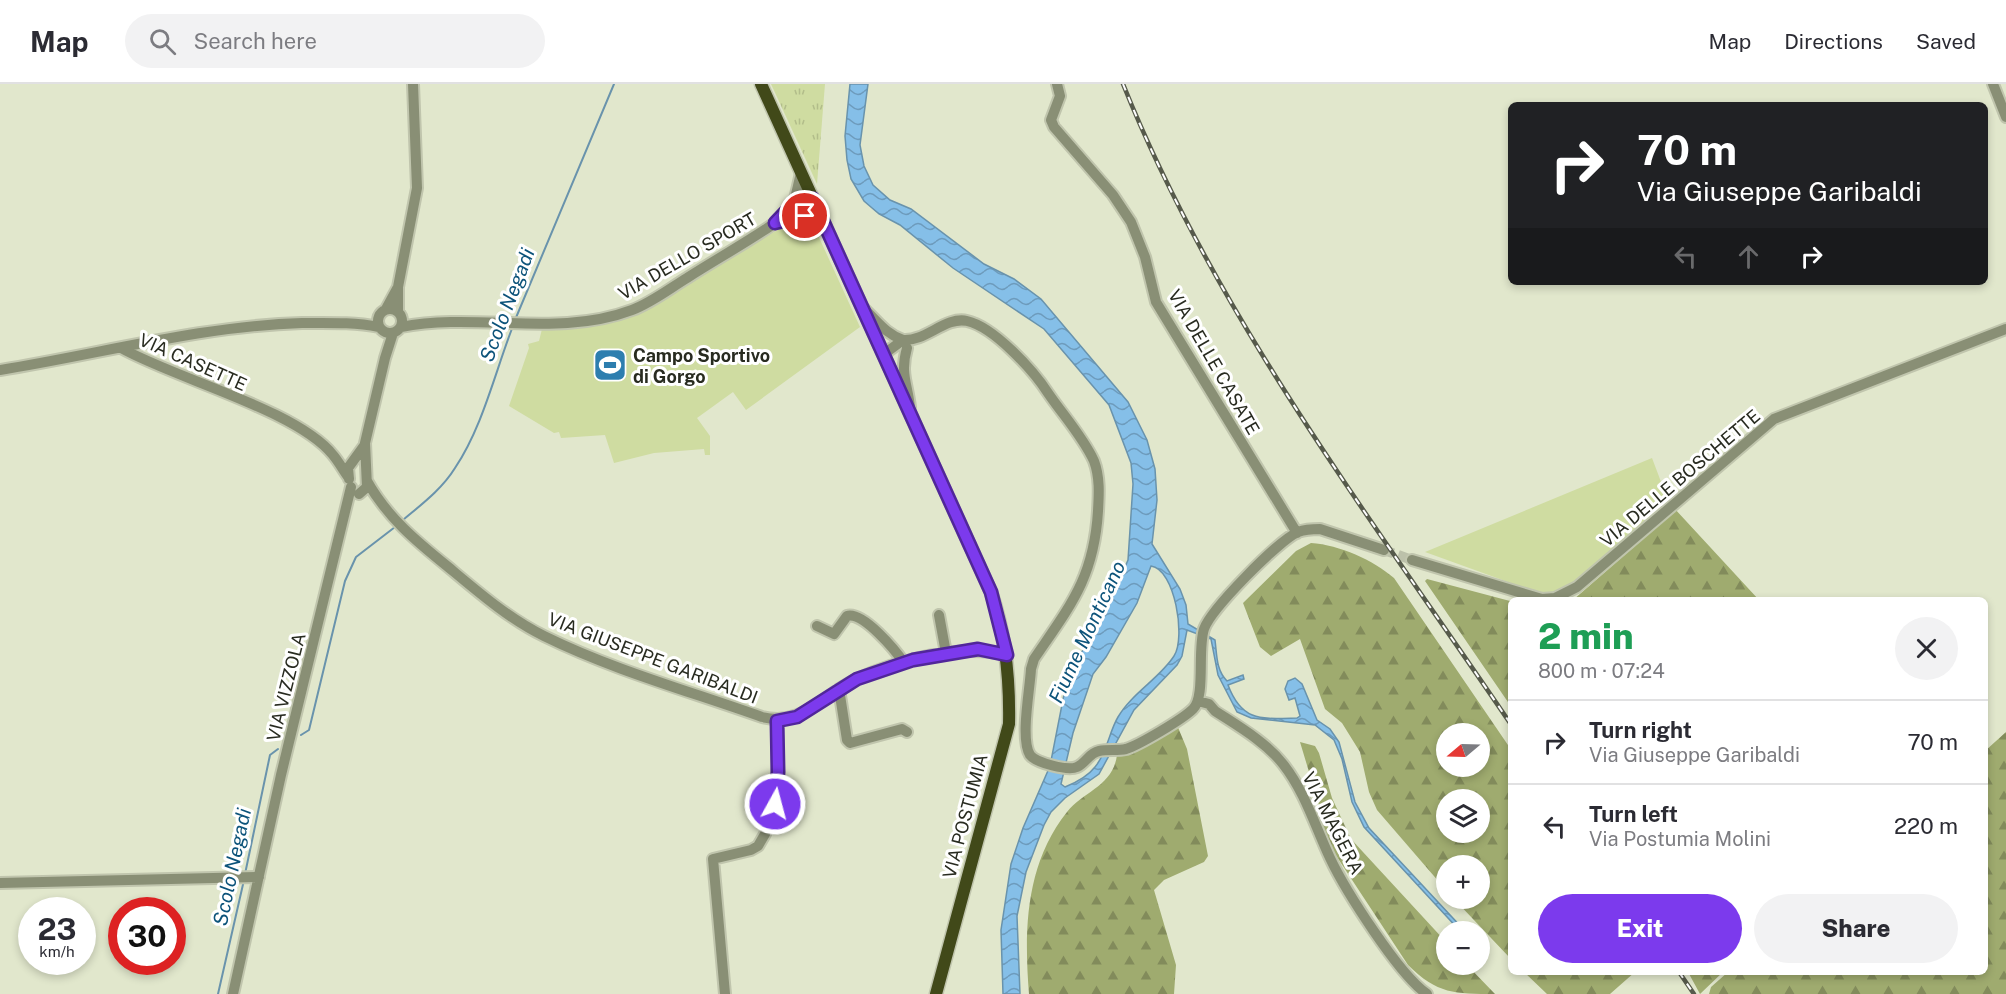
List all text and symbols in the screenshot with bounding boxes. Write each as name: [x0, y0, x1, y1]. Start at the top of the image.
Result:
search box: [125, 14, 545, 68]
text: Map: [30, 25, 89, 58]
icon: search: [146, 25, 179, 58]
text: Search here: [194, 28, 317, 54]
text: Map: [1709, 29, 1751, 54]
text: Directions: [1784, 29, 1883, 54]
text: Saved: [1916, 29, 1976, 54]
text: 70 m: [1637, 125, 1737, 174]
icon: right: [1538, 126, 1616, 204]
text: Via Giuseppe Garibaldi: [1637, 175, 1922, 207]
pin: [779, 190, 830, 241]
icon: arrive: [788, 199, 821, 232]
street label: VIA DELLO SPORT: [614, 208, 760, 304]
icon: left: [1669, 240, 1702, 273]
icon: ahead: [1732, 240, 1765, 273]
icon: right: [1795, 240, 1828, 273]
water label: Scolo Negadi: [474, 245, 540, 365]
street label: VIA DELLE CASATE: [1164, 286, 1264, 438]
street label: VIA CASETTE: [136, 329, 250, 395]
place label: Campo Sportivo di Gorgo: [633, 345, 770, 387]
sports icon: Campo Sportivo di Gorgo: [592, 347, 628, 383]
street label: VIA DELLE BOSCHETTE: [1596, 405, 1764, 551]
water label: Fiume Monticano: [1044, 557, 1130, 707]
street label: VIA GIUSEPPE GARIBALDI: [545, 608, 761, 708]
text: 2 min: [1538, 615, 1634, 657]
button: close: [1895, 617, 1958, 680]
street label: VIA VIZZOLA: [262, 630, 310, 743]
text: 800 m · 07:24: [1538, 659, 1665, 683]
text: Turn right: [1589, 717, 1692, 743]
north arrow: [1436, 723, 1490, 777]
map controls: [1436, 723, 1490, 975]
icon: right: [1538, 726, 1571, 759]
text: 70 m: [1907, 729, 1958, 755]
text: Via Giuseppe Garibaldi: [1589, 743, 1800, 767]
street label: VIA POSTUMIA: [938, 751, 992, 880]
street label: VIA MAGERA: [1298, 768, 1368, 878]
position arrow: [743, 772, 807, 836]
button: layers: [1436, 789, 1490, 843]
text: Turn left: [1589, 801, 1678, 827]
water label: Scolo Negadi: [208, 806, 256, 928]
icon: left: [1538, 810, 1571, 843]
text: 220 m: [1894, 813, 1958, 839]
text: Via Postumia Molini: [1589, 827, 1771, 851]
button: +: [1436, 855, 1490, 909]
button: Exit: [1538, 894, 1742, 963]
button: Share: [1754, 894, 1958, 963]
speed limit sign: 30: [108, 897, 186, 975]
text: 23: [37, 911, 77, 947]
button: −: [1436, 921, 1490, 975]
text: km/h: [39, 943, 75, 960]

